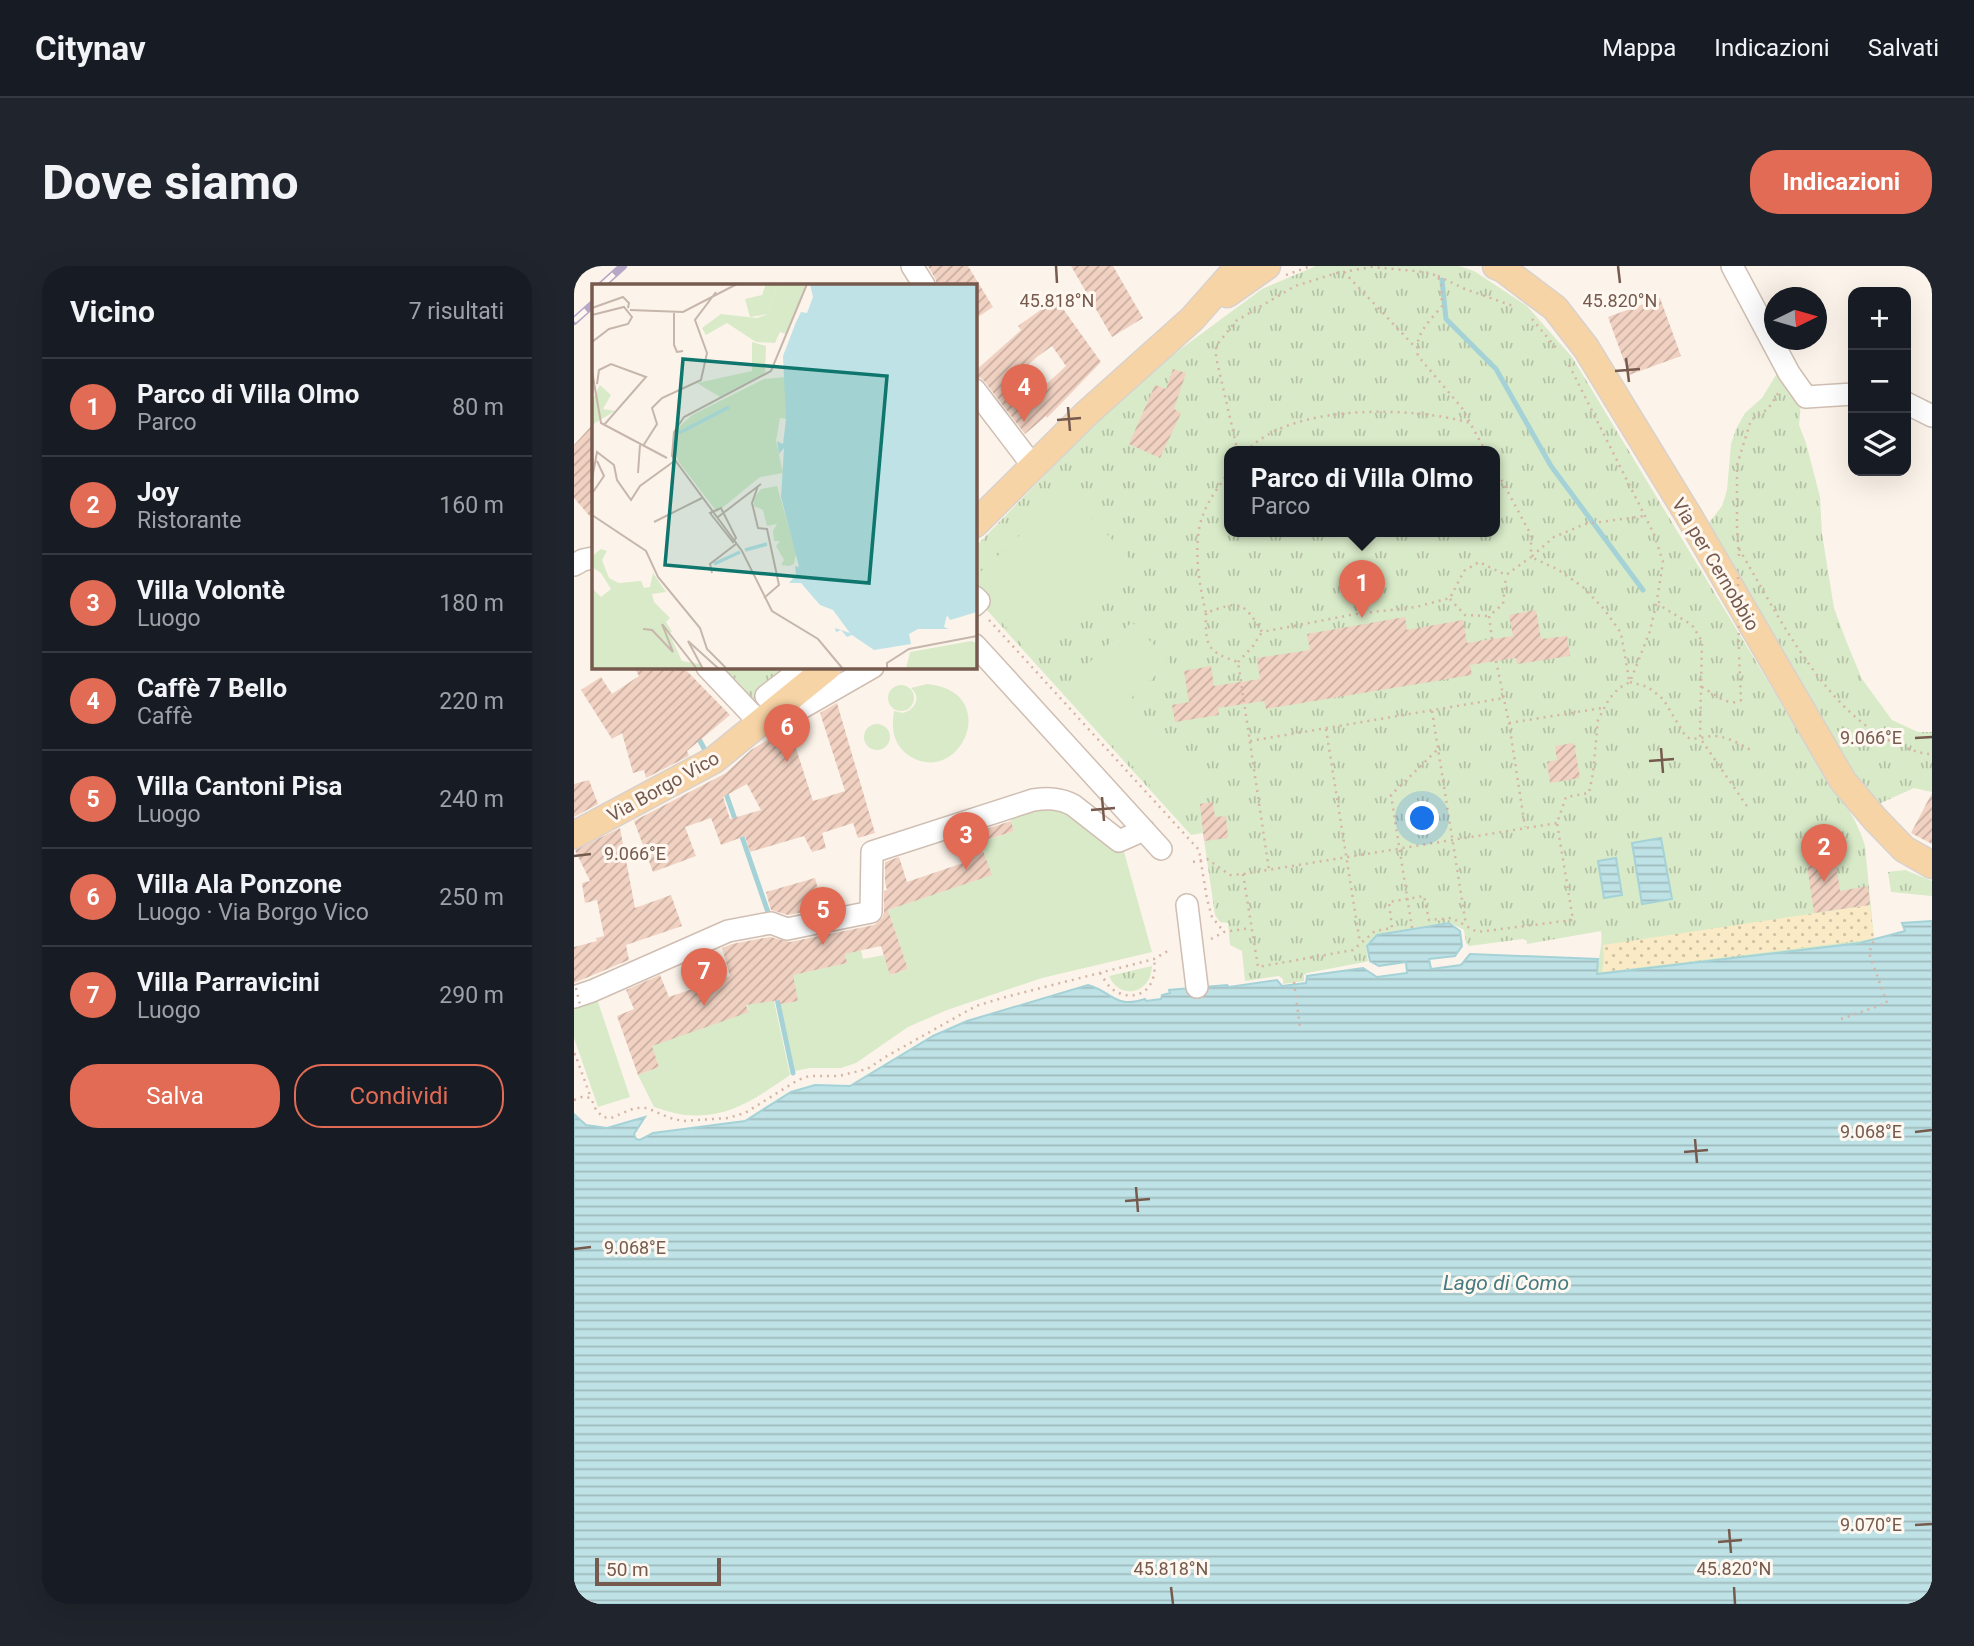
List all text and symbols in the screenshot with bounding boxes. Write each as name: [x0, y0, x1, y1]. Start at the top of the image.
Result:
text: Citynav: [35, 29, 146, 68]
text: Mappa: [1602, 34, 1676, 62]
text: Indicazioni: [1714, 34, 1830, 62]
text: Salvati: [1868, 34, 1939, 62]
button: Indicazioni: [1750, 150, 1932, 214]
text: Dove siamo: [42, 154, 299, 211]
inset map: [592, 284, 976, 668]
north arrow: [1764, 287, 1827, 350]
map controls: [1848, 287, 1911, 476]
button: +: [1848, 287, 1911, 350]
text: 45.818°N: [1020, 290, 1094, 311]
text: 45.820°N: [1583, 290, 1657, 311]
text: Vicino: [70, 294, 155, 329]
text: 7 risultati: [409, 298, 504, 325]
button: −: [1848, 350, 1911, 413]
pin: 4: [1001, 364, 1047, 422]
text: Parco di Villa Olmo: [137, 379, 360, 409]
text: 1: [86, 394, 100, 421]
text: 80 m: [452, 394, 504, 421]
text: Parco: [137, 409, 197, 436]
button: layers: [1848, 413, 1911, 476]
popup: [1224, 446, 1500, 537]
text: Parco di Villa Olmo: [1251, 463, 1473, 493]
text: Joy: [137, 477, 179, 507]
text: 2: [86, 492, 100, 519]
text: 160 m: [439, 492, 504, 519]
text: Parco: [1251, 493, 1310, 520]
street label: Via per Cernobbio: [1667, 494, 1764, 635]
text: Ristorante: [137, 507, 241, 534]
pin: 1: [1339, 560, 1385, 618]
text: Villa Volontè: [137, 575, 285, 605]
text: 3: [86, 590, 100, 617]
text: 180 m: [439, 590, 504, 617]
text: Luogo: [137, 605, 201, 632]
text: Caffè 7 Bello: [137, 673, 287, 703]
text: 4: [86, 688, 100, 715]
text: 220 m: [439, 688, 504, 715]
text: Caffè: [137, 703, 192, 730]
pin: 6: [764, 704, 810, 762]
text: 9.066°E: [1840, 727, 1902, 748]
street label: Via Borgo Vico: [603, 746, 723, 827]
text: Villa Cantoni Pisa: [137, 771, 342, 801]
text: 5: [86, 786, 100, 813]
text: 240 m: [439, 786, 504, 813]
text: Luogo: [137, 801, 201, 828]
your location: [1405, 801, 1439, 835]
pin: 3: [943, 812, 989, 870]
pin: 2: [1801, 824, 1847, 882]
text: 9.066°E: [604, 843, 666, 864]
text: Villa Ala Ponzone: [137, 869, 342, 899]
text: 6: [86, 884, 100, 911]
text: 250 m: [439, 884, 504, 911]
pin: 5: [800, 887, 846, 945]
text: Luogo · Via Borgo Vico: [137, 899, 369, 926]
pin: 7: [681, 948, 727, 1006]
text: Villa Parravicini: [137, 967, 320, 997]
text: 7: [86, 982, 100, 1009]
text: 290 m: [439, 982, 504, 1009]
text: Luogo: [137, 997, 201, 1024]
button: Salva: [70, 1064, 280, 1128]
button: Condividi: [294, 1064, 504, 1128]
text: 9.068°E: [1840, 1121, 1902, 1142]
text: 9.068°E: [604, 1237, 666, 1258]
water label: Lago di Como: [1443, 1271, 1569, 1295]
text: 9.070°E: [1840, 1514, 1902, 1535]
scale bar: [595, 1555, 721, 1587]
text: 50 m: [606, 1558, 649, 1581]
text: 45.818°N: [1134, 1558, 1208, 1579]
text: 45.820°N: [1697, 1558, 1771, 1579]

